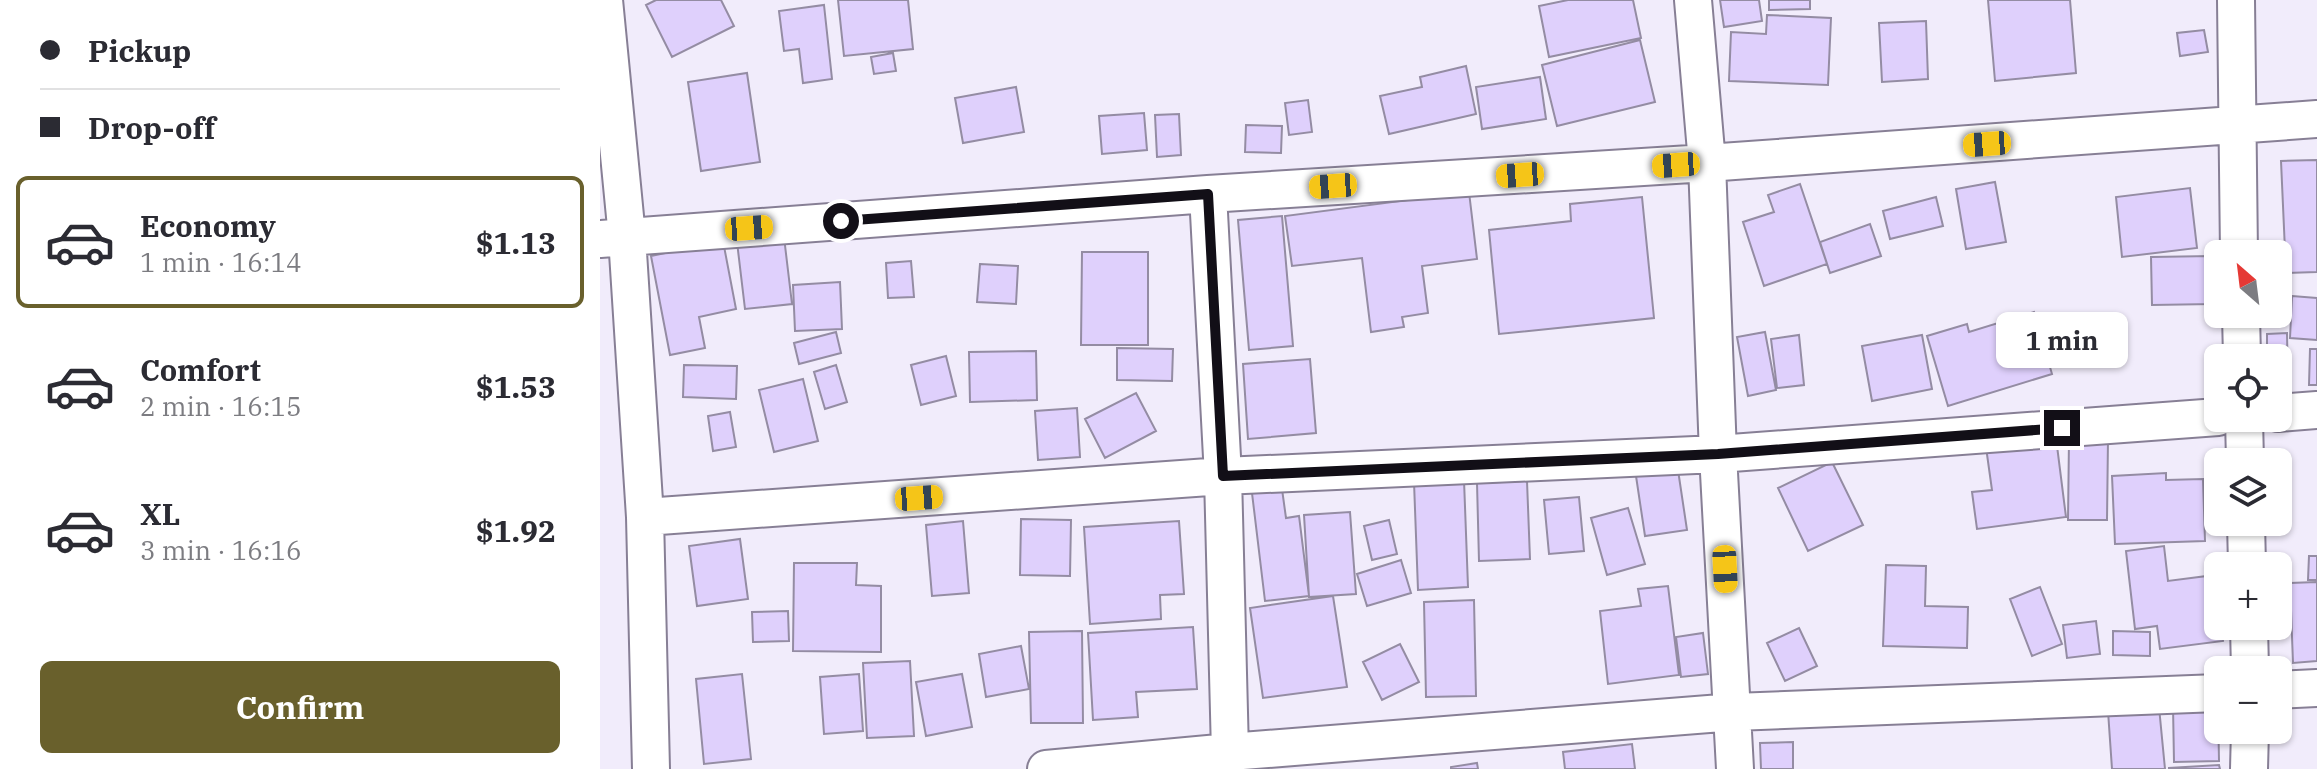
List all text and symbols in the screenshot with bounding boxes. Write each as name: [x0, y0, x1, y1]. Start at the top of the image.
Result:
text: Pickup: [88, 31, 191, 70]
text: Drop-off: [88, 108, 216, 147]
car: [1962, 130, 2012, 158]
car: [1651, 151, 1701, 179]
car: [1495, 161, 1545, 189]
car: [1308, 172, 1358, 200]
route start: [823, 203, 859, 239]
icon: car: [44, 206, 116, 278]
text: Economy: [140, 206, 276, 245]
car: [724, 214, 774, 242]
text: $1.13: [476, 223, 556, 262]
north arrow: [2204, 240, 2292, 328]
map controls: [2204, 240, 2292, 744]
text: 1 min · 16:14: [140, 245, 302, 279]
callout: 1 min: [1996, 312, 2128, 368]
text: 1 min: [2026, 323, 2098, 357]
button: locate: [2204, 344, 2292, 432]
icon: car: [44, 350, 116, 422]
text: Comfort: [140, 350, 261, 389]
text: $1.53: [476, 367, 556, 406]
text: 2 min · 16:15: [140, 389, 302, 423]
route end: [2044, 410, 2080, 446]
button: layers: [2204, 448, 2292, 536]
car: [894, 484, 944, 512]
icon: car: [44, 494, 116, 566]
text: XL: [140, 494, 180, 533]
text: $1.92: [476, 511, 556, 550]
text: 3 min · 16:16: [140, 533, 302, 567]
car: [1712, 544, 1738, 594]
button: +: [2204, 552, 2292, 640]
button: −: [2204, 656, 2292, 744]
button: Confirm: [40, 661, 560, 753]

